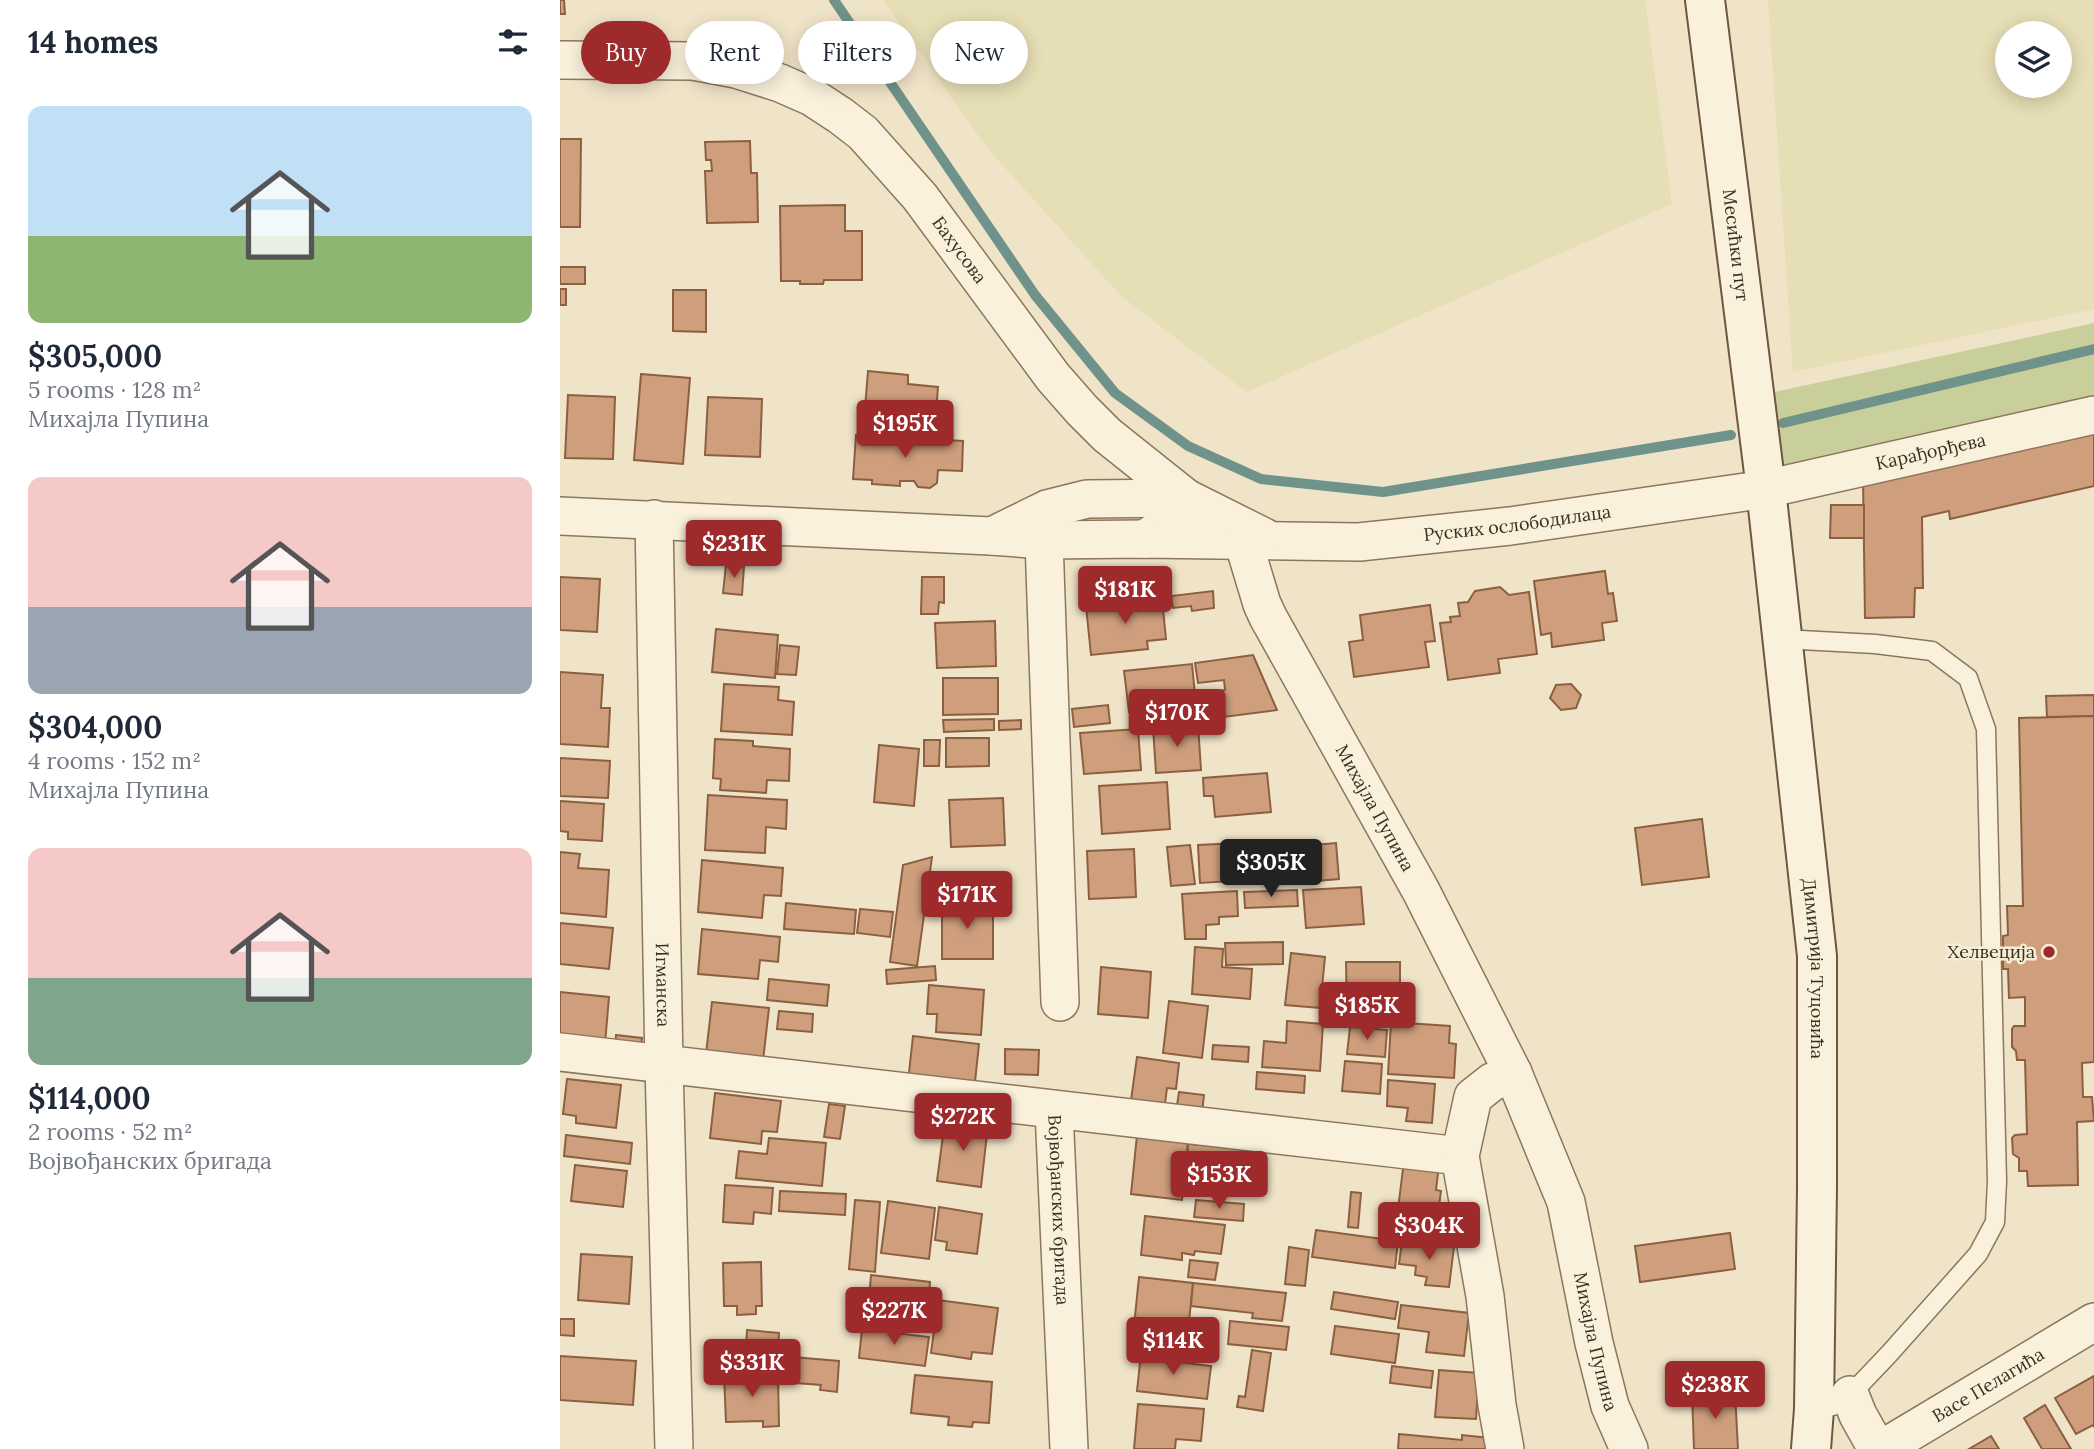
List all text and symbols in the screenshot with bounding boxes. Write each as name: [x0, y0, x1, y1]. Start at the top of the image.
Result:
chip: Buy: [581, 21, 671, 84]
chip: Rent: [685, 21, 784, 84]
chip: Filters: [798, 21, 916, 84]
chip: New: [930, 21, 1028, 84]
map controls: [1995, 21, 2072, 98]
button: layers: [1995, 21, 2072, 98]
text: 14 homes: [28, 23, 158, 61]
icon: filters: [494, 23, 532, 61]
icon: home: [217, 152, 343, 278]
street label: Месићки пут: [1718, 188, 1754, 303]
street label: Бахусова: [927, 212, 992, 288]
text: $305,000: [28, 337, 162, 375]
text: 5 rooms · 128 m²: [28, 375, 201, 404]
pin: $195K: [856, 400, 954, 460]
text: Михајла Пупина: [28, 404, 209, 433]
text: $195K: [873, 408, 937, 437]
street label: Карађорђева: [1873, 428, 1988, 475]
street label: Руских ослободилаца: [1422, 500, 1613, 546]
pin: $231K: [685, 520, 783, 580]
icon: home: [217, 523, 343, 649]
text: $231K: [702, 528, 766, 557]
pin: $181K: [1076, 566, 1174, 626]
text: $181K: [1094, 574, 1156, 603]
pin: $170K: [1128, 690, 1226, 749]
text: $170K: [1145, 697, 1209, 726]
text: $304,000: [28, 708, 162, 746]
street label: Михајла Пупина: [1331, 740, 1420, 875]
text: 4 rooms · 152 m²: [28, 746, 201, 775]
text: Михајла Пупина: [28, 775, 209, 804]
pin: $305K: [1222, 839, 1320, 899]
text: $305K: [1236, 847, 1306, 876]
pin: $171K: [918, 872, 1016, 931]
street label: Димитрија Туцовића: [1798, 877, 1829, 1059]
text: $171K: [937, 879, 997, 908]
icon: home: [217, 894, 343, 1020]
place label: Хелвеција: [1947, 940, 2035, 963]
street label: Игманска: [651, 943, 675, 1027]
marker: Хелвеција: [2041, 944, 2057, 960]
pin: $185K: [1318, 982, 1416, 1042]
text: $185K: [1335, 990, 1399, 1019]
text: $114,000: [28, 1079, 151, 1117]
pin: $272K: [914, 1094, 1012, 1153]
text: $272K: [930, 1101, 996, 1130]
street label: Војвођанских бригада: [1043, 1114, 1075, 1306]
text: 2 rooms · 52 m²: [28, 1117, 193, 1146]
text: Војвођанских бригада: [28, 1146, 272, 1175]
pin: $153K: [1170, 1152, 1268, 1211]
text: $153K: [1187, 1159, 1251, 1188]
pin: $304K: [1380, 1202, 1478, 1262]
text: $304K: [1394, 1210, 1464, 1239]
street label: Михајла Пупина: [1569, 1270, 1623, 1415]
pin: $227K: [845, 1288, 943, 1347]
text: $227K: [861, 1295, 927, 1324]
pin: $114K: [1124, 1318, 1222, 1377]
text: $114K: [1142, 1325, 1204, 1354]
pin: $331K: [703, 1340, 801, 1399]
street label: Васе Пелагића: [1928, 1342, 2048, 1427]
text: $331K: [720, 1347, 785, 1376]
pin: $238K: [1666, 1362, 1764, 1421]
text: $238K: [1681, 1369, 1749, 1398]

